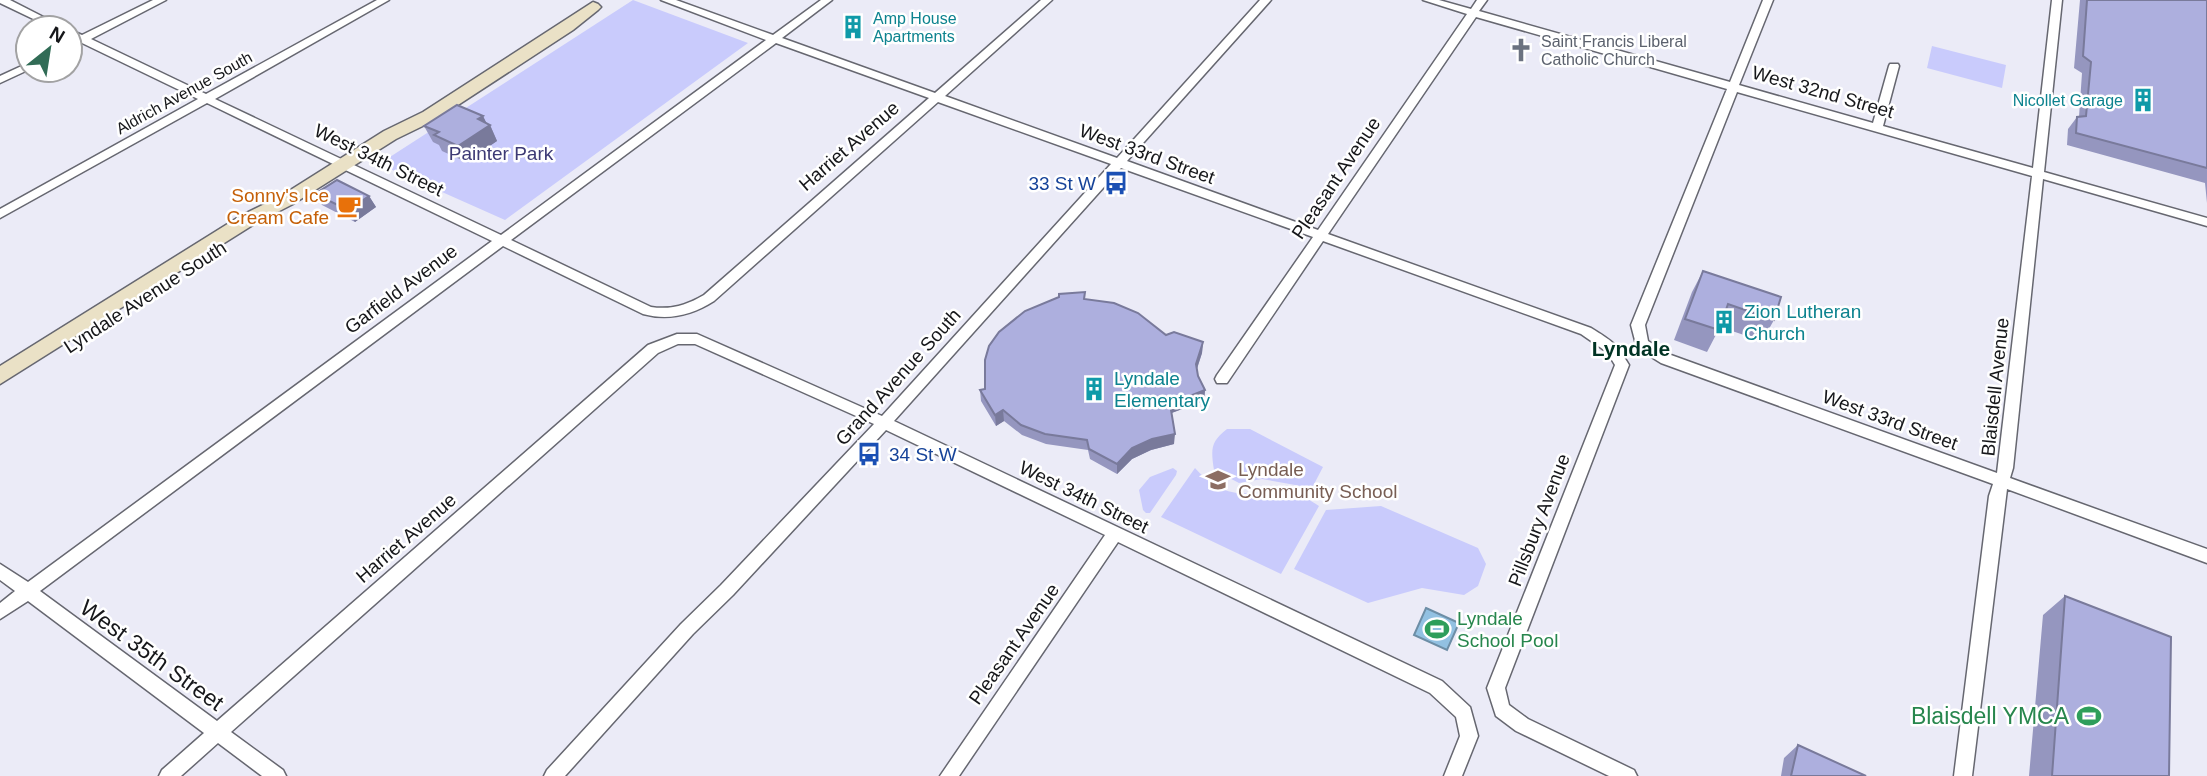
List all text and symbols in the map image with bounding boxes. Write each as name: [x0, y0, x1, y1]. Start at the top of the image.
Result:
place label: Amp House Apartments: [873, 10, 957, 45]
building icon: Amp House Apartments: [839, 13, 867, 41]
north arrow: [14, 14, 84, 84]
text: N: [46, 22, 68, 47]
place label: Saint Francis Liberal Catholic Church: [1541, 33, 1687, 68]
church icon: Saint Francis Liberal Catholic Church: [1507, 36, 1535, 64]
street label: Aldrich Avenue South: [113, 49, 255, 137]
street label: West 32nd Street: [1750, 62, 1897, 122]
building icon: Nicollet Garage: [2129, 86, 2157, 114]
place label: Nicollet Garage: [2013, 92, 2123, 109]
street label: Harriet Avenue: [795, 97, 903, 195]
street label: Pleasant Avenue: [1288, 113, 1384, 243]
street label: West 34th Street: [311, 120, 448, 201]
street label: West 33rd Street: [1077, 120, 1218, 188]
park label: Painter Park: [449, 143, 554, 164]
bus stop icon: 33 St W: [1102, 169, 1130, 197]
place label: 33 St W: [1028, 173, 1096, 194]
place label: Sonny's Ice Cream Cafe: [227, 185, 329, 228]
cafe icon: Sonny's Ice Cream Cafe: [335, 192, 363, 220]
street label: Lyndale Avenue South: [60, 237, 230, 357]
street label: Garfield Avenue: [341, 240, 461, 338]
place label: Zion Lutheran Church: [1744, 301, 1861, 344]
street label: Grand Avenue South: [831, 305, 965, 449]
building icon: Zion Lutheran Church: [1710, 308, 1738, 336]
street label: Blaisdell Avenue: [1977, 317, 2013, 457]
district label: Lyndale: [1592, 337, 1670, 360]
place label: Lyndale Elementary: [1114, 368, 1211, 411]
building icon: Lyndale Elementary: [1080, 375, 1108, 403]
street label: West 33rd Street: [1820, 386, 1961, 454]
bus stop icon: 34 St W: [855, 440, 883, 468]
place label: 34 St W: [889, 444, 957, 465]
street label: Pillsbury Avenue: [1504, 451, 1574, 589]
street label: West 34th Street: [1016, 457, 1153, 538]
place label: Lyndale Community School: [1238, 459, 1397, 502]
school or university icon: Lyndale Community School: [1204, 466, 1232, 494]
street label: Harriet Avenue: [352, 489, 460, 587]
street label: Pleasant Avenue: [965, 580, 1063, 708]
street label: West 35th Street: [75, 594, 229, 716]
place label: Lyndale School Pool: [1457, 608, 1558, 651]
sports icon: Lyndale School Pool: [1423, 615, 1451, 643]
sports icon: Blaisdell YMCA: [2075, 702, 2103, 730]
place label: Blaisdell YMCA: [1911, 703, 2070, 729]

